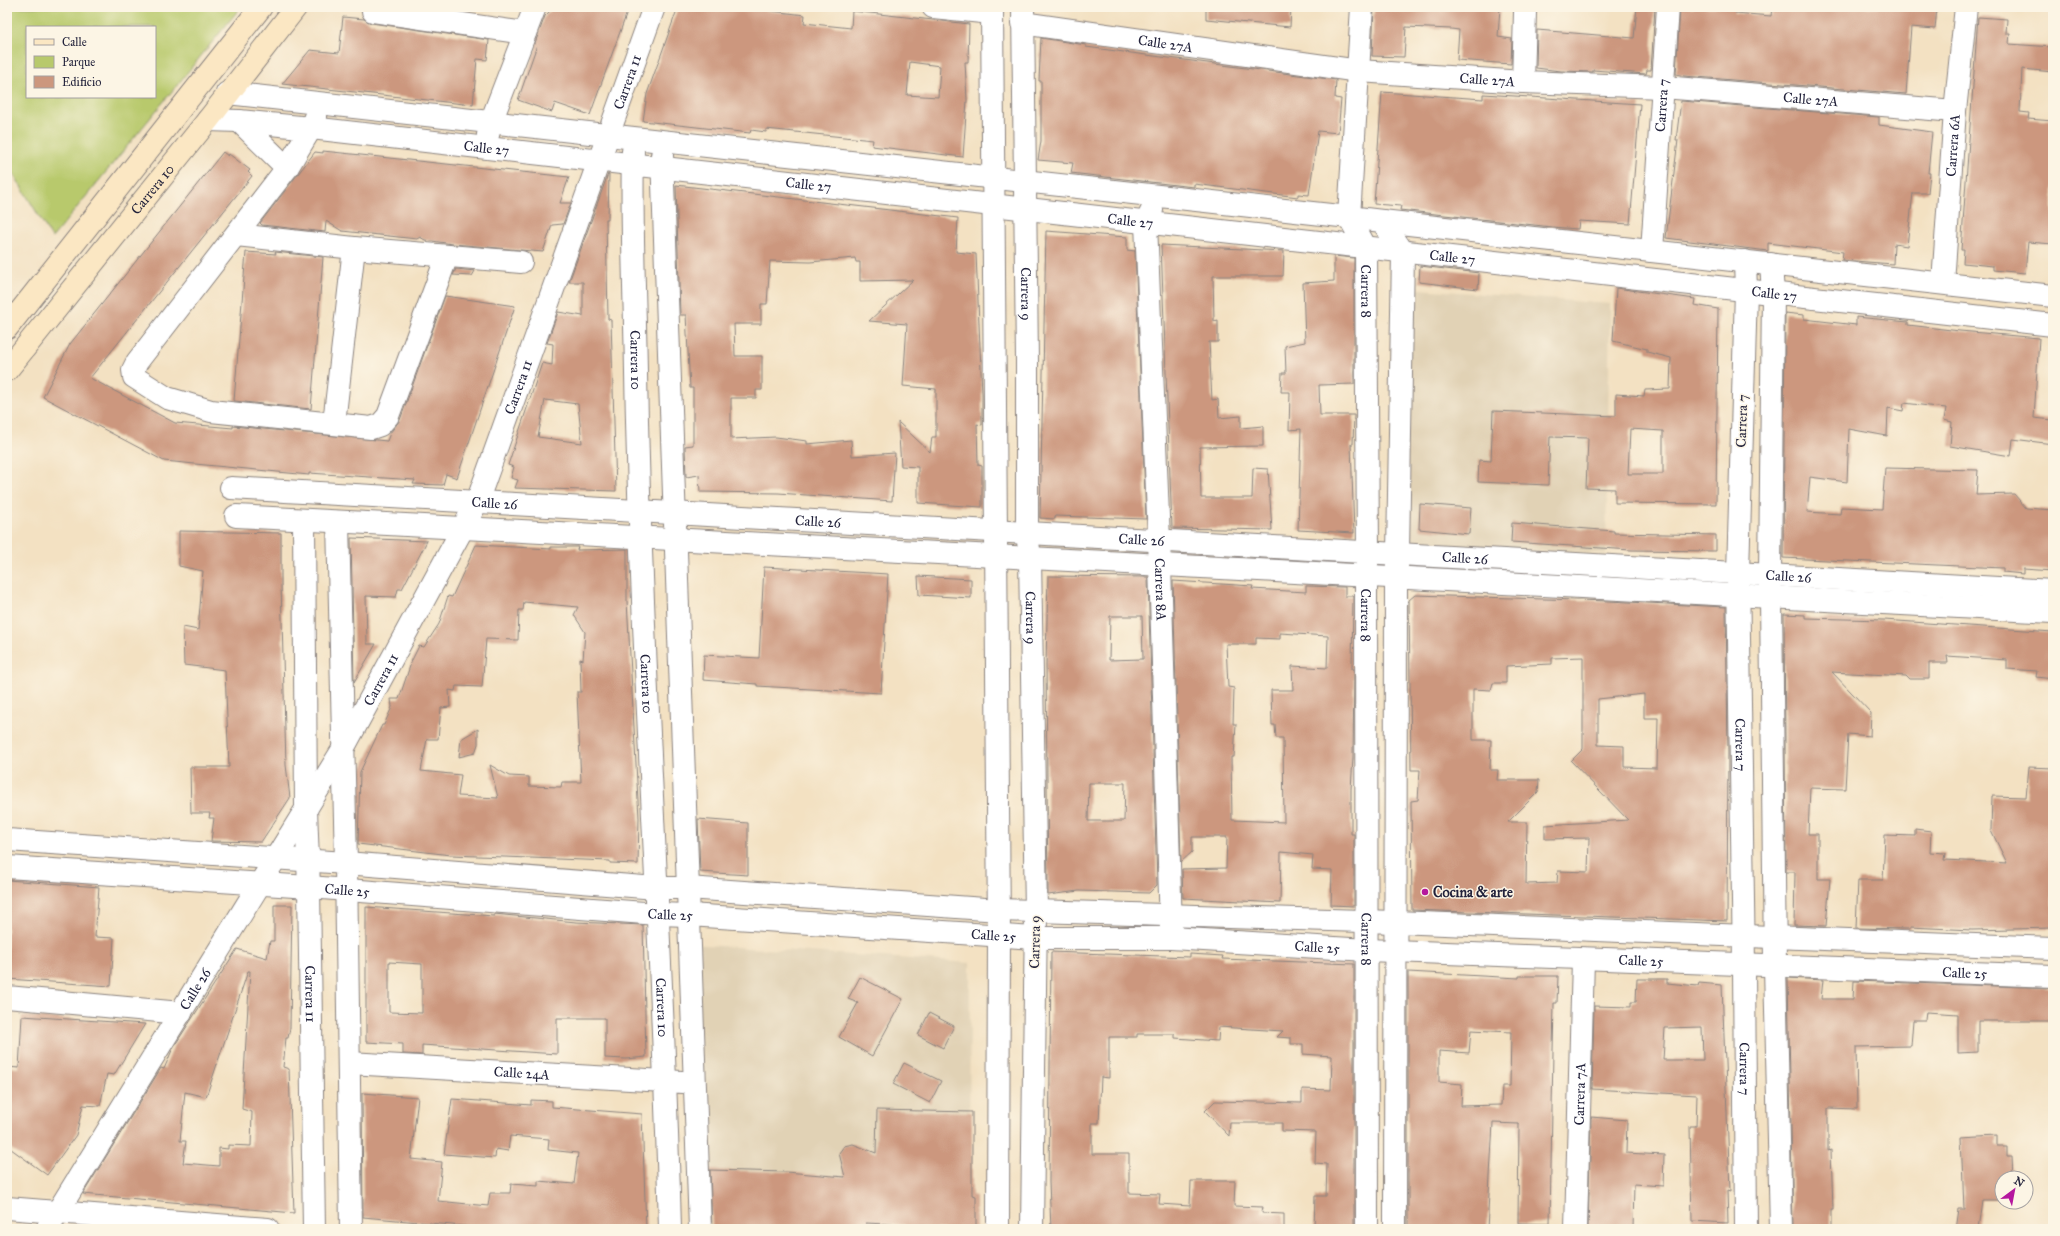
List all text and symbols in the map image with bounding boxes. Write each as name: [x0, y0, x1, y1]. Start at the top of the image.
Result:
legend: [26, 26, 156, 98]
street label: Calle 27A: [1137, 31, 1195, 56]
text: Calle: [62, 35, 87, 49]
street label: Carrera 11: [610, 52, 645, 112]
text: Parque: [62, 55, 95, 70]
street label: Calle 27A: [1459, 69, 1516, 90]
text: Edificio: [62, 75, 101, 89]
street label: Carrera 7: [1651, 78, 1672, 133]
street label: Calle 27A: [1782, 88, 1839, 110]
street label: Carrera 6A: [1942, 113, 1963, 177]
street label: Calle 27: [463, 137, 510, 159]
street label: Carrera 10: [127, 161, 178, 218]
street label: Calle 27: [785, 173, 832, 195]
street label: Calle 27: [1107, 210, 1154, 232]
street label: Calle 27: [1429, 246, 1476, 268]
street label: Carrera 8: [1358, 265, 1375, 318]
street label: Carrera 9: [1017, 267, 1035, 321]
street label: Calle 27: [1751, 282, 1798, 305]
street label: Carrera 10: [627, 330, 645, 390]
street label: Carrera 11: [501, 357, 536, 417]
street label: Carrera 7: [1733, 394, 1751, 448]
street label: Calle 26: [471, 493, 519, 513]
street label: Calle 26: [795, 511, 842, 531]
street label: Calle 26: [1118, 530, 1166, 549]
street label: Calle 26: [1442, 548, 1489, 568]
street label: Carrera 8A: [1151, 558, 1170, 622]
street label: Calle 26: [1765, 566, 1813, 586]
street label: Carrera 8: [1358, 588, 1375, 642]
street label: Carrera 9: [1022, 591, 1040, 645]
street label: Carrera 11: [360, 650, 402, 709]
street label: Carrera 10: [637, 654, 656, 714]
street label: Carrera 7: [1732, 718, 1750, 772]
street label: Calle 25: [324, 880, 371, 900]
place label: Cocina & arte: [1433, 884, 1513, 901]
marker: Cocina & arte: [1420, 887, 1430, 897]
street label: Calle 25: [647, 905, 694, 924]
street label: Carrera 8: [1358, 912, 1375, 966]
street label: Carrera 9: [1026, 915, 1044, 969]
street label: Calle 25: [970, 925, 1017, 945]
street label: Calle 25: [1294, 937, 1341, 957]
street label: Calle 25: [1618, 951, 1664, 970]
street label: Calle 25: [1942, 963, 1988, 982]
street label: Calle 26: [176, 964, 215, 1013]
street label: Carrera 11: [302, 965, 319, 1023]
street label: Carrera 10: [652, 977, 672, 1038]
street label: Carrera 7: [1736, 1042, 1753, 1096]
street label: Carrera 7A: [1570, 1062, 1589, 1126]
street label: Calle 24A: [493, 1063, 551, 1083]
north arrow: [1994, 1170, 2034, 1210]
text: N: [2012, 1174, 2027, 1190]

